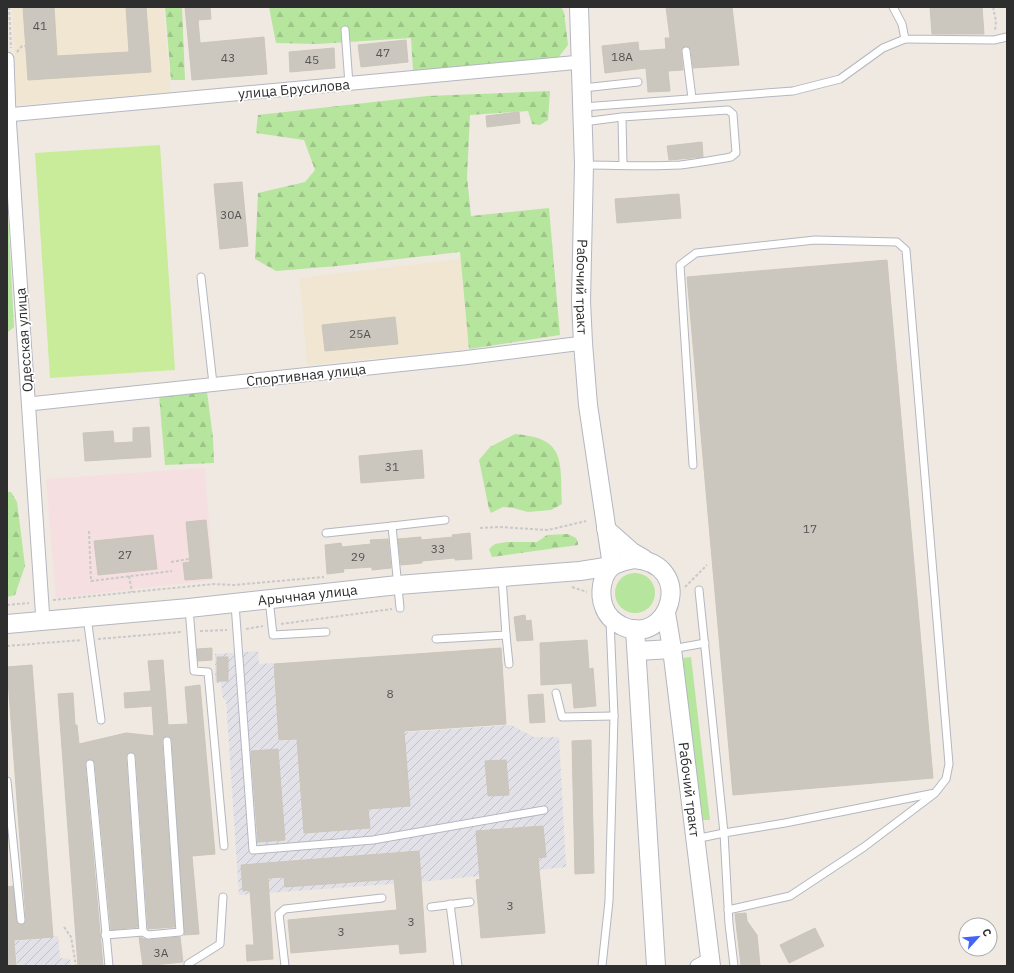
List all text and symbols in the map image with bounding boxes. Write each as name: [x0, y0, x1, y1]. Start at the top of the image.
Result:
house number: 41: [33, 18, 47, 33]
house number: 47: [376, 45, 390, 60]
house number: 18А: [611, 49, 633, 64]
house number: 43: [221, 50, 235, 65]
house number: 45: [305, 52, 319, 67]
street label: улица Брусилова: [237, 75, 351, 103]
house number: 30А: [220, 207, 242, 222]
street label: Рабочий тракт: [572, 239, 592, 335]
street label: Одесская улица: [11, 287, 37, 393]
house number: 25А: [349, 326, 371, 341]
street label: Спортивная улица: [245, 360, 367, 390]
house number: 31: [385, 459, 399, 474]
house number: 17: [803, 521, 817, 536]
house number: 33: [431, 541, 445, 556]
house number: 27: [118, 547, 132, 562]
house number: 29: [351, 549, 365, 564]
street label: Арычная улица: [257, 580, 359, 609]
house number: 8: [386, 686, 394, 701]
street label: Рабочий тракт: [675, 741, 704, 838]
house number: 3: [506, 898, 514, 913]
house number: 3: [407, 914, 415, 929]
north arrow: [958, 917, 998, 957]
house number: 3: [337, 924, 345, 939]
text: С: [979, 926, 995, 939]
house number: 3А: [154, 945, 169, 960]

